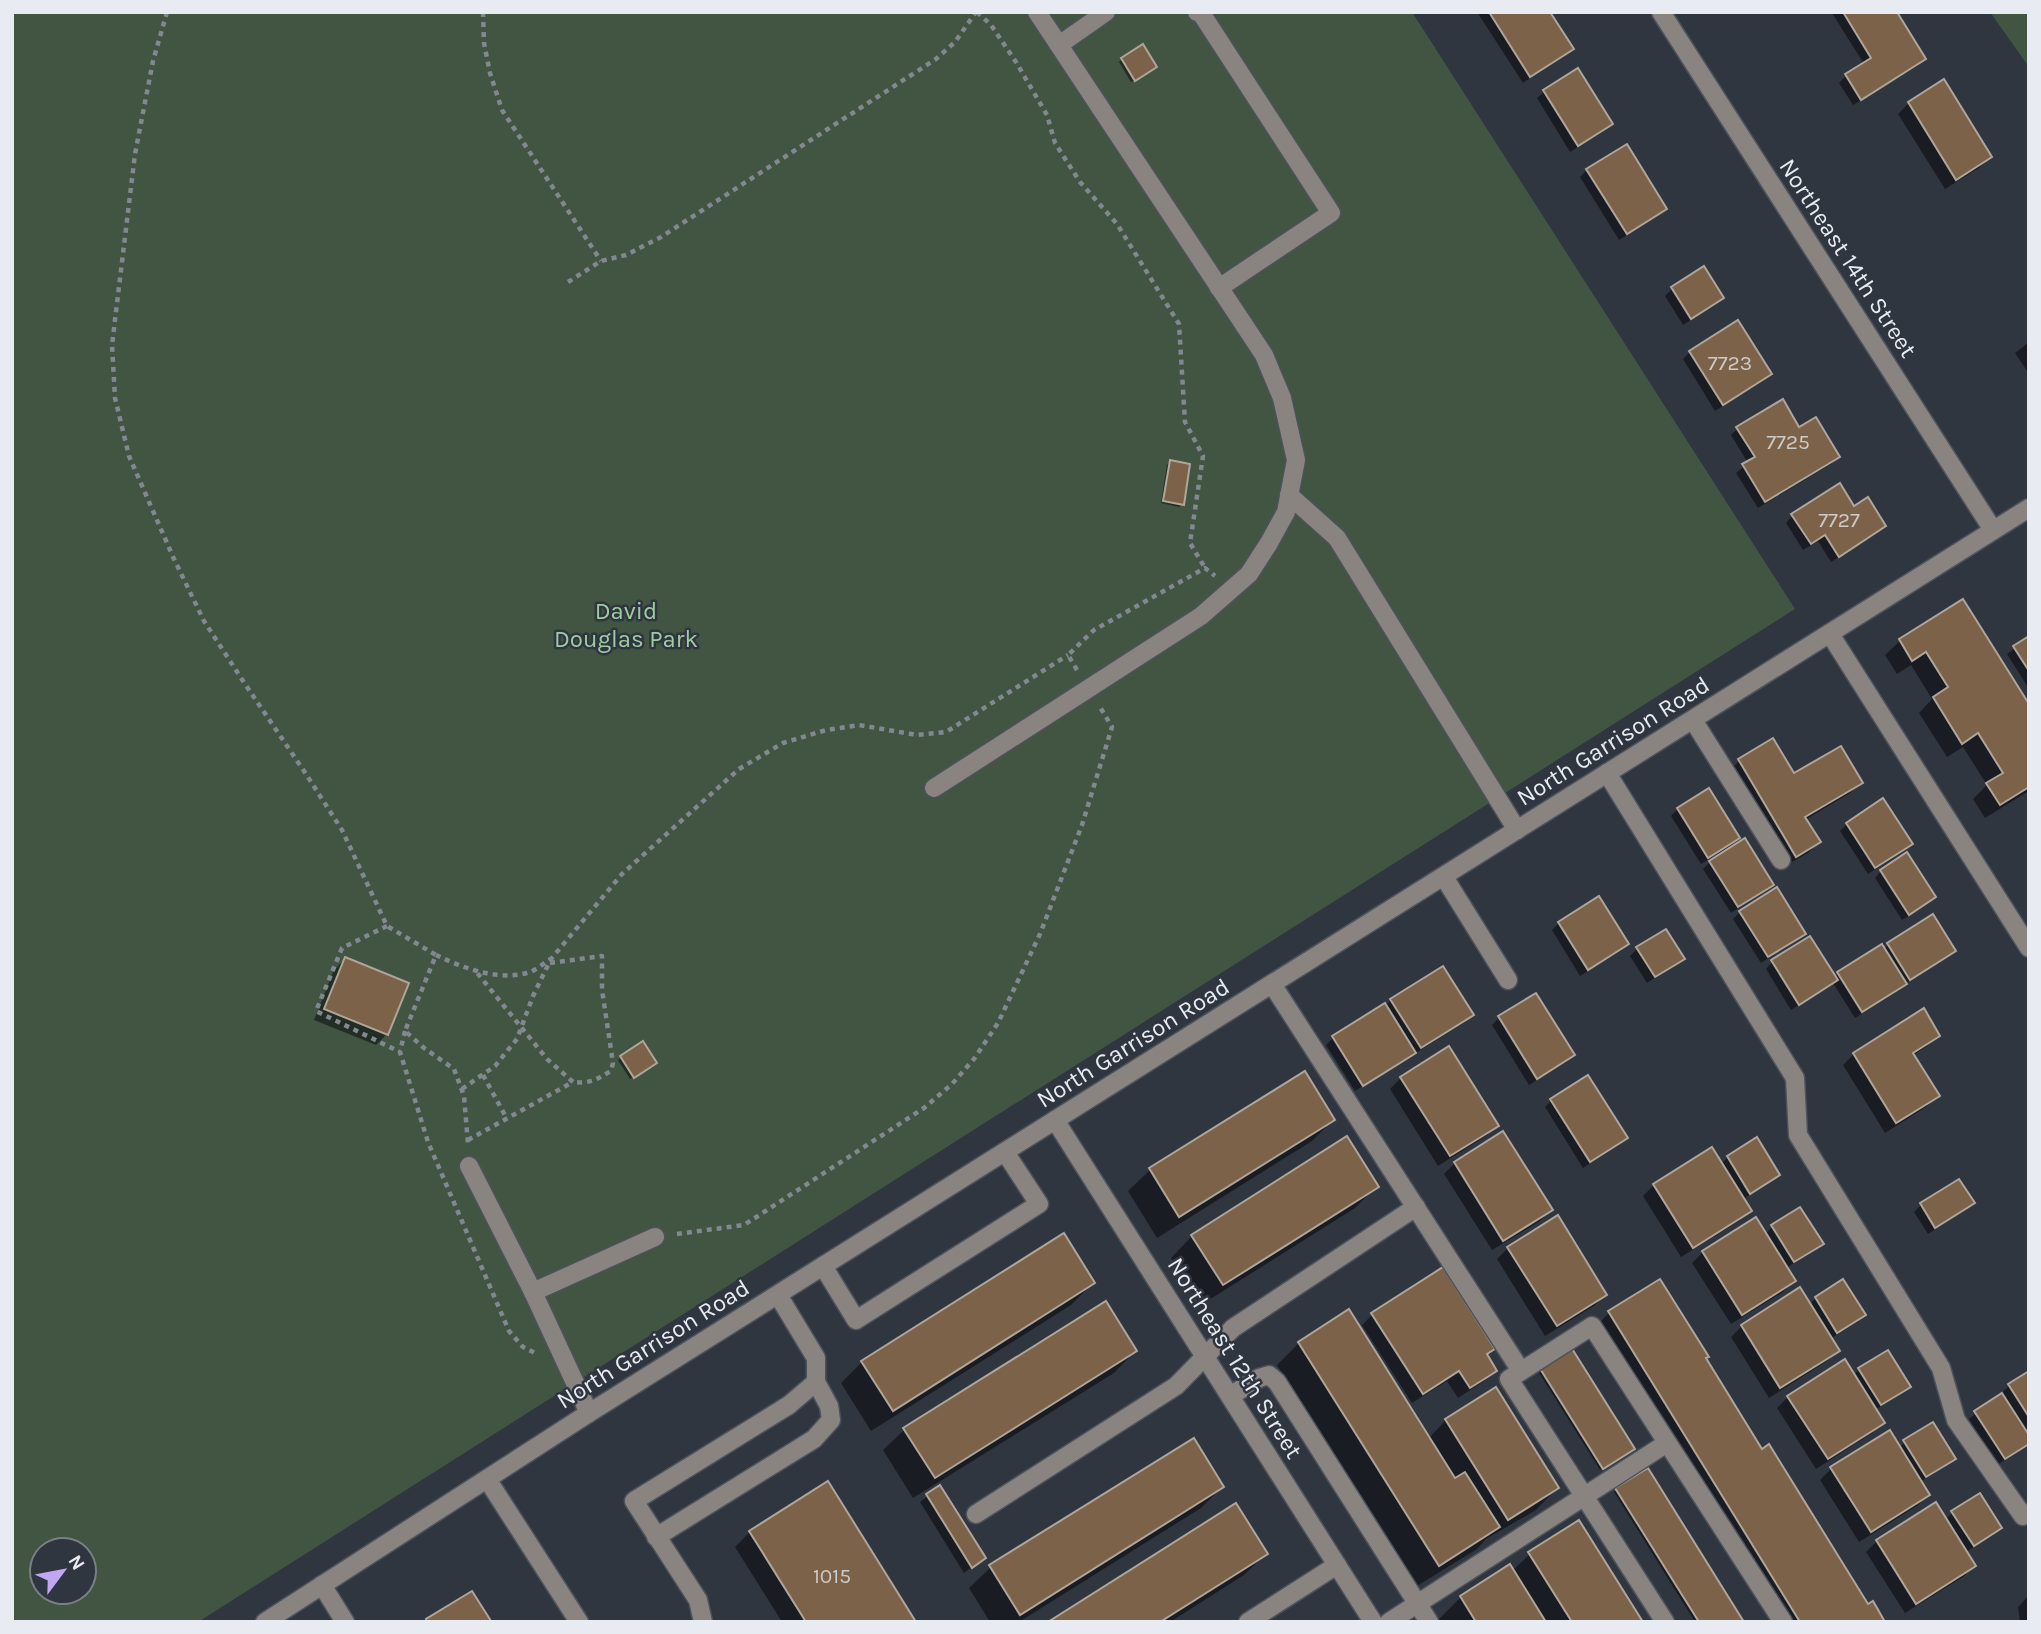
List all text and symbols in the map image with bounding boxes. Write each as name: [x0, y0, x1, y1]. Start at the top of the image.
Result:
street label: Northeast 14th Street: [1773, 154, 1923, 362]
house number: 7723: [1708, 351, 1752, 375]
house number: 7725: [1766, 430, 1810, 454]
house number: 7727: [1818, 508, 1860, 532]
park label: David Douglas Park: [554, 597, 698, 653]
street label: North Garrison Road: [1512, 670, 1714, 812]
street label: North Garrison Road: [1032, 972, 1234, 1114]
street label: Northeast 12th Street: [1162, 1252, 1308, 1464]
street label: North Garrison Road: [552, 1273, 754, 1415]
north arrow: [28, 1536, 98, 1606]
text: N: [64, 1551, 90, 1574]
house number: 1015: [813, 1564, 851, 1588]

